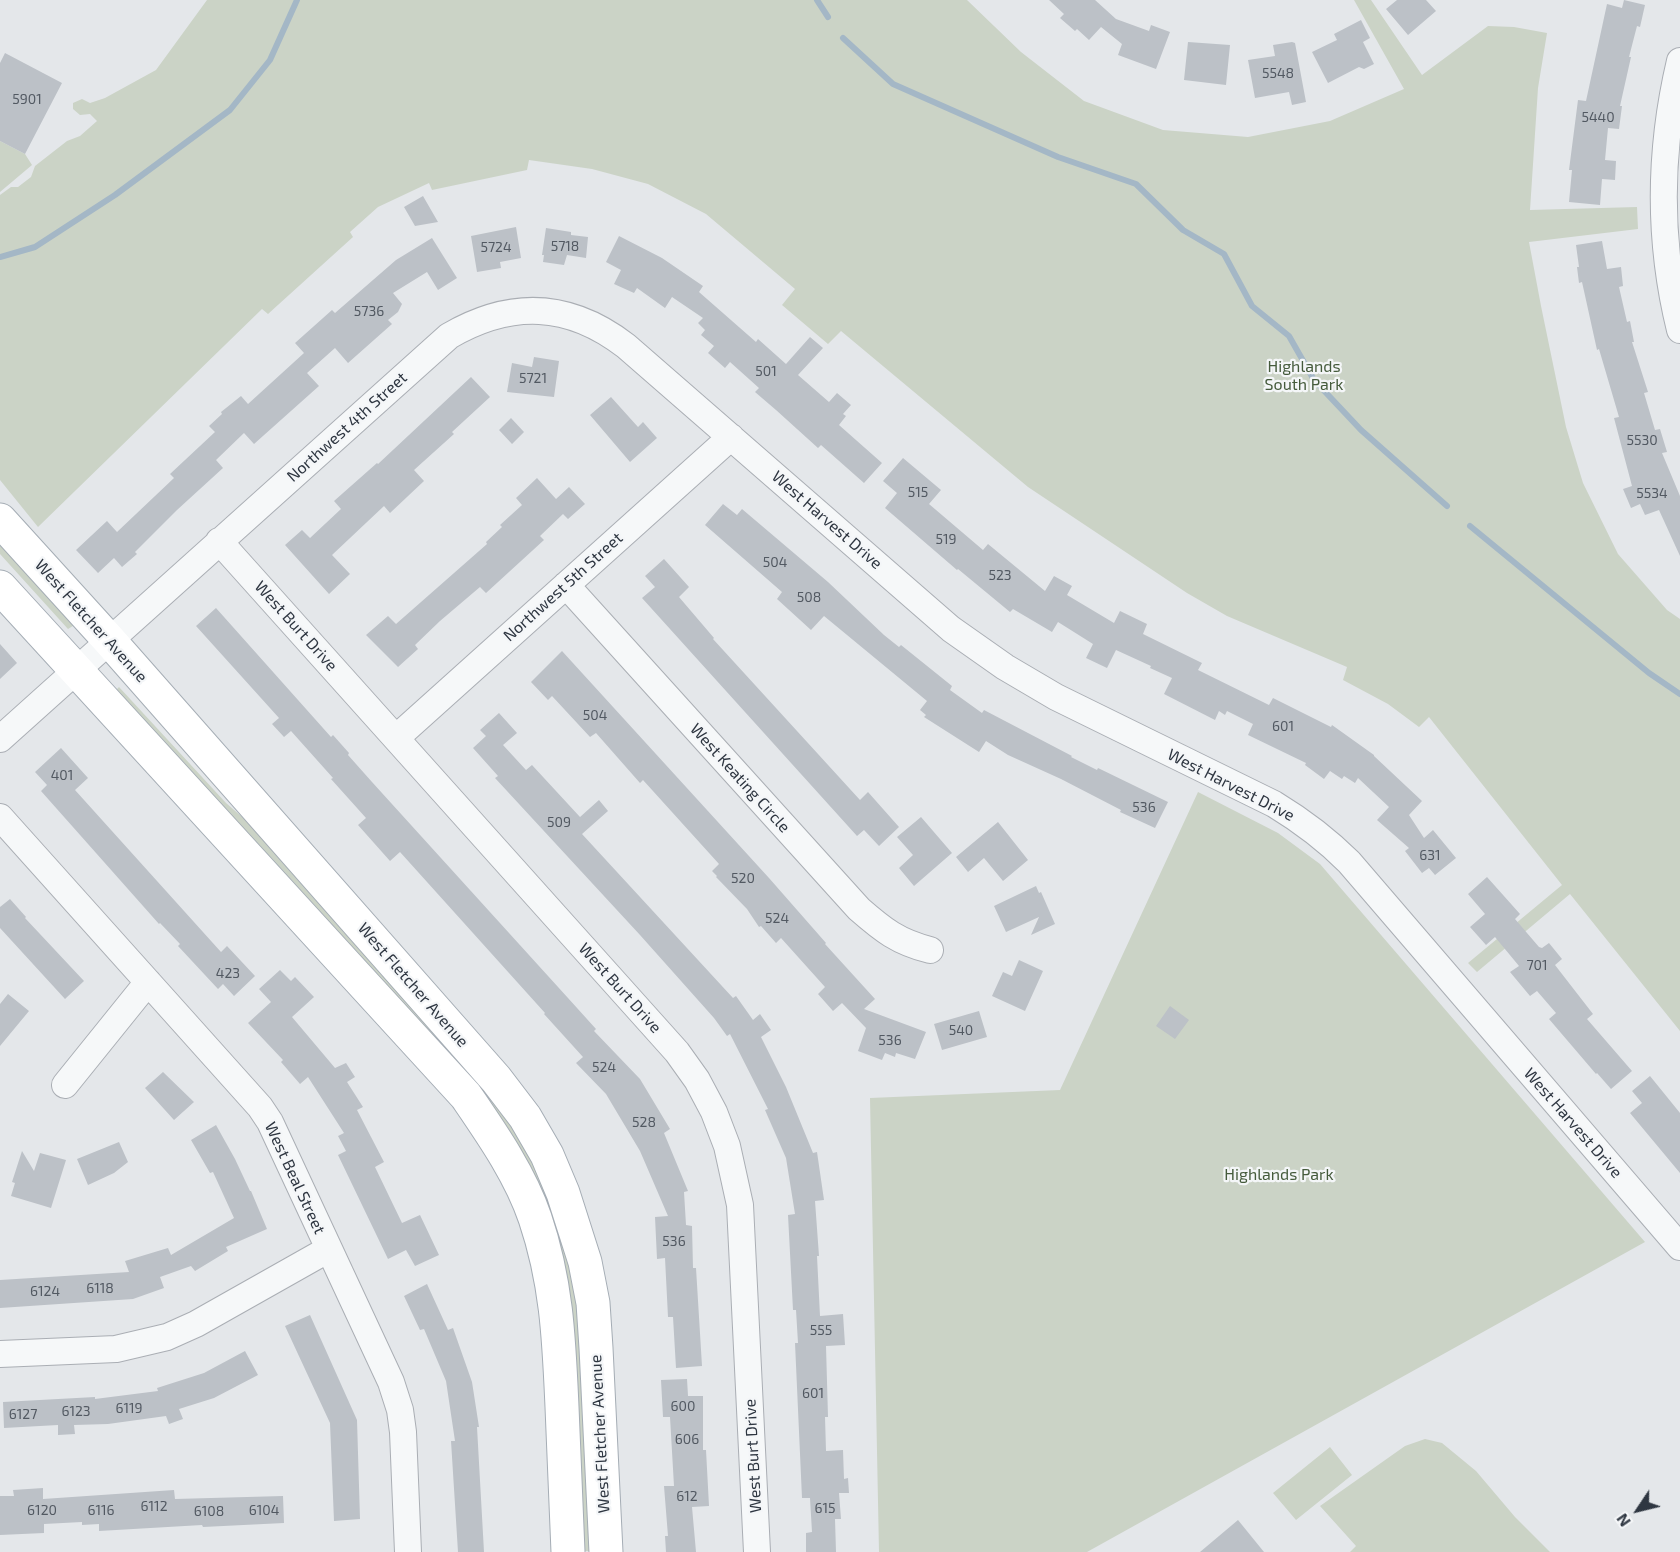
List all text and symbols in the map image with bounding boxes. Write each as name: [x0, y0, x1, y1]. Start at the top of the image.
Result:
house number: 5548: [1262, 65, 1294, 81]
house number: 5901: [12, 91, 42, 107]
house number: 5440: [1581, 109, 1615, 125]
house number: 5718: [551, 238, 579, 254]
house number: 5724: [480, 239, 512, 255]
house number: 5736: [354, 303, 384, 319]
park label: Highlands South Park: [1265, 357, 1343, 395]
house number: 501: [755, 363, 777, 379]
street label: Northwest 4th Street: [283, 368, 411, 486]
house number: 5721: [519, 370, 547, 386]
house number: 5530: [1626, 432, 1658, 448]
street label: West Harvest Drive: [768, 467, 886, 573]
house number: 515: [908, 484, 928, 500]
house number: 5534: [1636, 485, 1668, 501]
street label: Northwest 5th Street: [499, 528, 627, 646]
house number: 519: [935, 531, 957, 547]
house number: 504: [763, 554, 787, 570]
street label: West Fletcher Avenue: [31, 556, 151, 686]
house number: 523: [988, 567, 1012, 583]
street label: West Burt Drive: [251, 577, 341, 675]
house number: 508: [797, 589, 821, 605]
house number: 504: [583, 707, 607, 723]
house number: 601: [1272, 718, 1294, 734]
street label: West Keating Circle: [686, 719, 794, 837]
street label: West Harvest Drive: [1164, 745, 1298, 825]
house number: 401: [51, 767, 73, 783]
house number: 536: [1132, 799, 1156, 815]
house number: 509: [547, 814, 571, 830]
house number: 631: [1419, 847, 1441, 863]
house number: 520: [731, 870, 755, 886]
house number: 524: [765, 910, 789, 926]
street label: West Fletcher Avenue: [354, 919, 472, 1051]
street label: West Burt Drive: [575, 939, 665, 1037]
house number: 701: [1526, 957, 1548, 973]
house number: 423: [216, 965, 240, 981]
house number: 540: [949, 1022, 973, 1038]
house number: 536: [878, 1032, 902, 1048]
house number: 524: [592, 1059, 616, 1075]
street label: West Harvest Drive: [1520, 1064, 1626, 1182]
house number: 528: [632, 1114, 656, 1130]
street label: West Beal Street: [261, 1119, 329, 1237]
park label: Highlands Park: [1224, 1165, 1334, 1185]
house number: 536: [662, 1233, 686, 1249]
house number: 6118: [86, 1280, 114, 1296]
house number: 6124: [30, 1283, 60, 1299]
house number: 555: [810, 1322, 832, 1338]
street label: West Fletcher Avenue: [586, 1354, 614, 1514]
house number: 601: [802, 1385, 824, 1401]
house number: 600: [671, 1398, 695, 1414]
street label: West Burt Drive: [740, 1398, 766, 1514]
house number: 6119: [115, 1400, 143, 1416]
house number: 6123: [61, 1403, 91, 1419]
house number: 6127: [9, 1406, 37, 1422]
house number: 606: [675, 1431, 699, 1447]
north arrow: [1608, 1480, 1668, 1540]
house number: 612: [676, 1488, 698, 1504]
house number: 6112: [140, 1498, 168, 1514]
house number: 615: [814, 1500, 836, 1516]
house number: 6120: [27, 1502, 57, 1518]
house number: 6116: [87, 1502, 115, 1518]
house number: 6104: [249, 1502, 279, 1518]
house number: 6108: [194, 1503, 224, 1519]
text: N: [1612, 1510, 1634, 1531]

